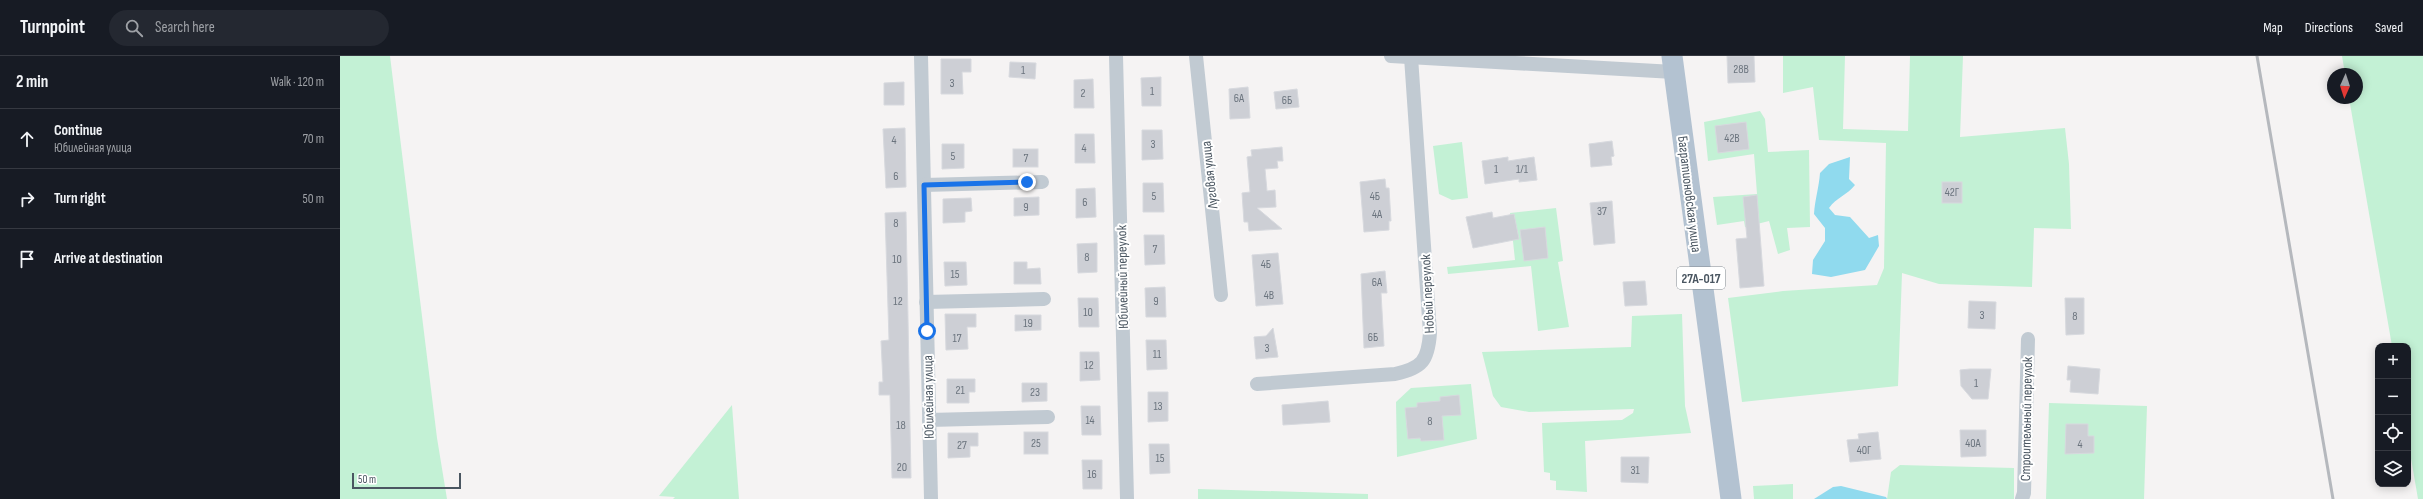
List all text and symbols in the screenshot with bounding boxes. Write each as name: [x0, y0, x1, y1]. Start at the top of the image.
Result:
search box: [109, 10, 389, 46]
text: Turnpoint: [20, 16, 85, 39]
icon: search: [123, 17, 145, 39]
text: Search here: [155, 18, 215, 37]
text: Map: [2263, 19, 2283, 36]
text: Directions: [2305, 19, 2353, 36]
text: Saved: [2375, 19, 2403, 36]
house number: 28В: [1733, 62, 1749, 77]
house number: 1: [1021, 63, 1026, 78]
north arrow: [2327, 68, 2363, 104]
text: 2 min: [16, 72, 48, 92]
text: Walk · 120 m: [271, 74, 324, 90]
house number: 3: [949, 76, 955, 91]
house number: 1: [1150, 84, 1155, 99]
house number: 2: [1081, 86, 1086, 101]
house number: 6А: [1234, 91, 1245, 106]
house number: 6Б: [1282, 93, 1292, 108]
text: Continue: [54, 121, 103, 140]
icon: ahead: [16, 128, 38, 150]
text: 70 m: [303, 131, 324, 147]
house number: 42В: [1724, 131, 1740, 146]
house number: 4: [891, 133, 897, 148]
street label: Багратионовская улица: [1674, 135, 1705, 253]
house number: 3: [1150, 137, 1156, 152]
text: Юбилейная улица: [54, 140, 132, 156]
street label: Луговая улица: [1197, 140, 1222, 211]
house number: 4: [1081, 141, 1087, 156]
house number: 5: [951, 149, 956, 164]
house number: 7: [1024, 151, 1029, 166]
house number: 1: [1494, 162, 1499, 177]
house number: 1/1: [1516, 162, 1529, 177]
house number: 6: [893, 169, 899, 184]
route end: [1018, 173, 1036, 191]
house number: 42Г: [1945, 185, 1960, 200]
icon: right: [16, 188, 38, 210]
text: Turn right: [54, 189, 106, 208]
house number: 5: [1152, 189, 1157, 204]
house number: 4Б: [1370, 189, 1380, 204]
text: 50 m: [303, 191, 324, 207]
house number: 6: [1082, 195, 1088, 210]
house number: 9: [1023, 200, 1029, 215]
house number: 37: [1597, 204, 1607, 219]
house number: 4А: [1372, 207, 1383, 222]
house number: 8: [893, 216, 899, 231]
street label: Юбилейный переулок: [1113, 224, 1132, 329]
house number: 7: [1153, 242, 1158, 257]
icon: arrive: [16, 248, 38, 270]
text: Arrive at destination: [54, 249, 163, 268]
house number: 8: [1084, 250, 1090, 265]
house number: 10: [892, 252, 902, 267]
street label: Новый переулок: [1417, 253, 1438, 334]
house number: 4Б: [1261, 257, 1271, 272]
house number: 15: [950, 267, 960, 282]
road number: 27А-017: [1677, 267, 1725, 289]
house number: 6А: [1372, 275, 1383, 290]
house number: 4В: [1264, 288, 1274, 303]
house number: 12: [893, 294, 903, 309]
house number: 9: [1153, 294, 1159, 309]
house number: 10: [1083, 305, 1093, 320]
house number: 3: [1979, 308, 1985, 323]
house number: 8: [2072, 309, 2078, 324]
house number: 19: [1023, 316, 1033, 331]
route start: [918, 322, 936, 340]
house number: 6Б: [1368, 330, 1378, 345]
house number: 17: [953, 331, 962, 346]
house number: 3: [1264, 341, 1270, 356]
map controls: [2375, 343, 2411, 487]
button: +: [2375, 343, 2411, 379]
house number: 11: [1153, 347, 1162, 362]
street label: Юбилейная улица: [919, 355, 938, 439]
street label: Строительный переулок: [2017, 356, 2036, 481]
house number: 12: [1084, 358, 1094, 373]
house number: 1: [1974, 376, 1979, 391]
button: −: [2375, 379, 2411, 415]
house number: 21: [955, 383, 965, 398]
house number: 23: [1030, 385, 1040, 400]
house number: 13: [1153, 399, 1163, 414]
house number: 14: [1085, 413, 1095, 428]
house number: 8: [1427, 414, 1433, 429]
button: locate: [2375, 415, 2411, 451]
house number: 18: [896, 418, 906, 433]
house number: 25: [1031, 436, 1041, 451]
house number: 40А: [1965, 436, 1982, 451]
house number: 4: [2077, 437, 2083, 452]
house number: 27: [957, 438, 967, 453]
house number: 40Г: [1857, 443, 1872, 458]
house number: 15: [1155, 451, 1165, 466]
button: layers: [2375, 451, 2411, 487]
house number: 20: [897, 460, 907, 475]
house number: 31: [1630, 463, 1640, 478]
house number: 16: [1087, 467, 1097, 482]
scale bar: [352, 471, 461, 490]
text: 50 m: [358, 473, 376, 486]

